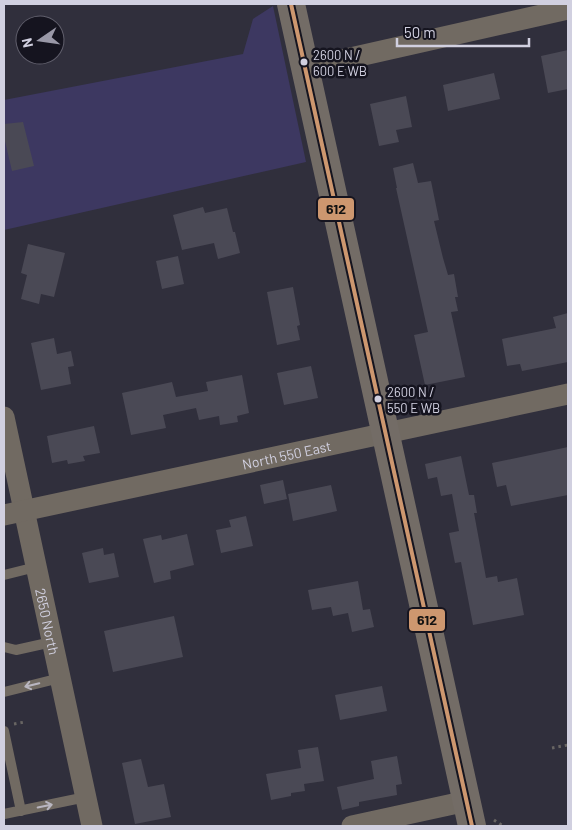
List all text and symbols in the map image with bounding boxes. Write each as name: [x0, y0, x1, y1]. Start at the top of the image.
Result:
north arrow: [15, 15, 65, 65]
scale bar: [397, 15, 530, 47]
text: 50 m: [404, 23, 436, 41]
text: N: [18, 37, 36, 49]
place label: 2600 N / 600 E WB: [313, 47, 367, 79]
marker: 2600 N / 600 E WB: [299, 57, 309, 67]
line badge: 612: [317, 197, 355, 221]
text: 612: [326, 200, 346, 217]
place label: 2600 N / 550 E WB: [387, 384, 440, 416]
marker: 2600 N / 550 E WB: [373, 394, 383, 404]
street label: North 550 East: [241, 437, 333, 472]
street label: 2650 North: [33, 586, 63, 656]
line badge: 612: [408, 608, 446, 632]
text: 612: [417, 611, 437, 628]
one-way arrow: [25, 681, 41, 690]
one-way arrow: [37, 801, 53, 810]

